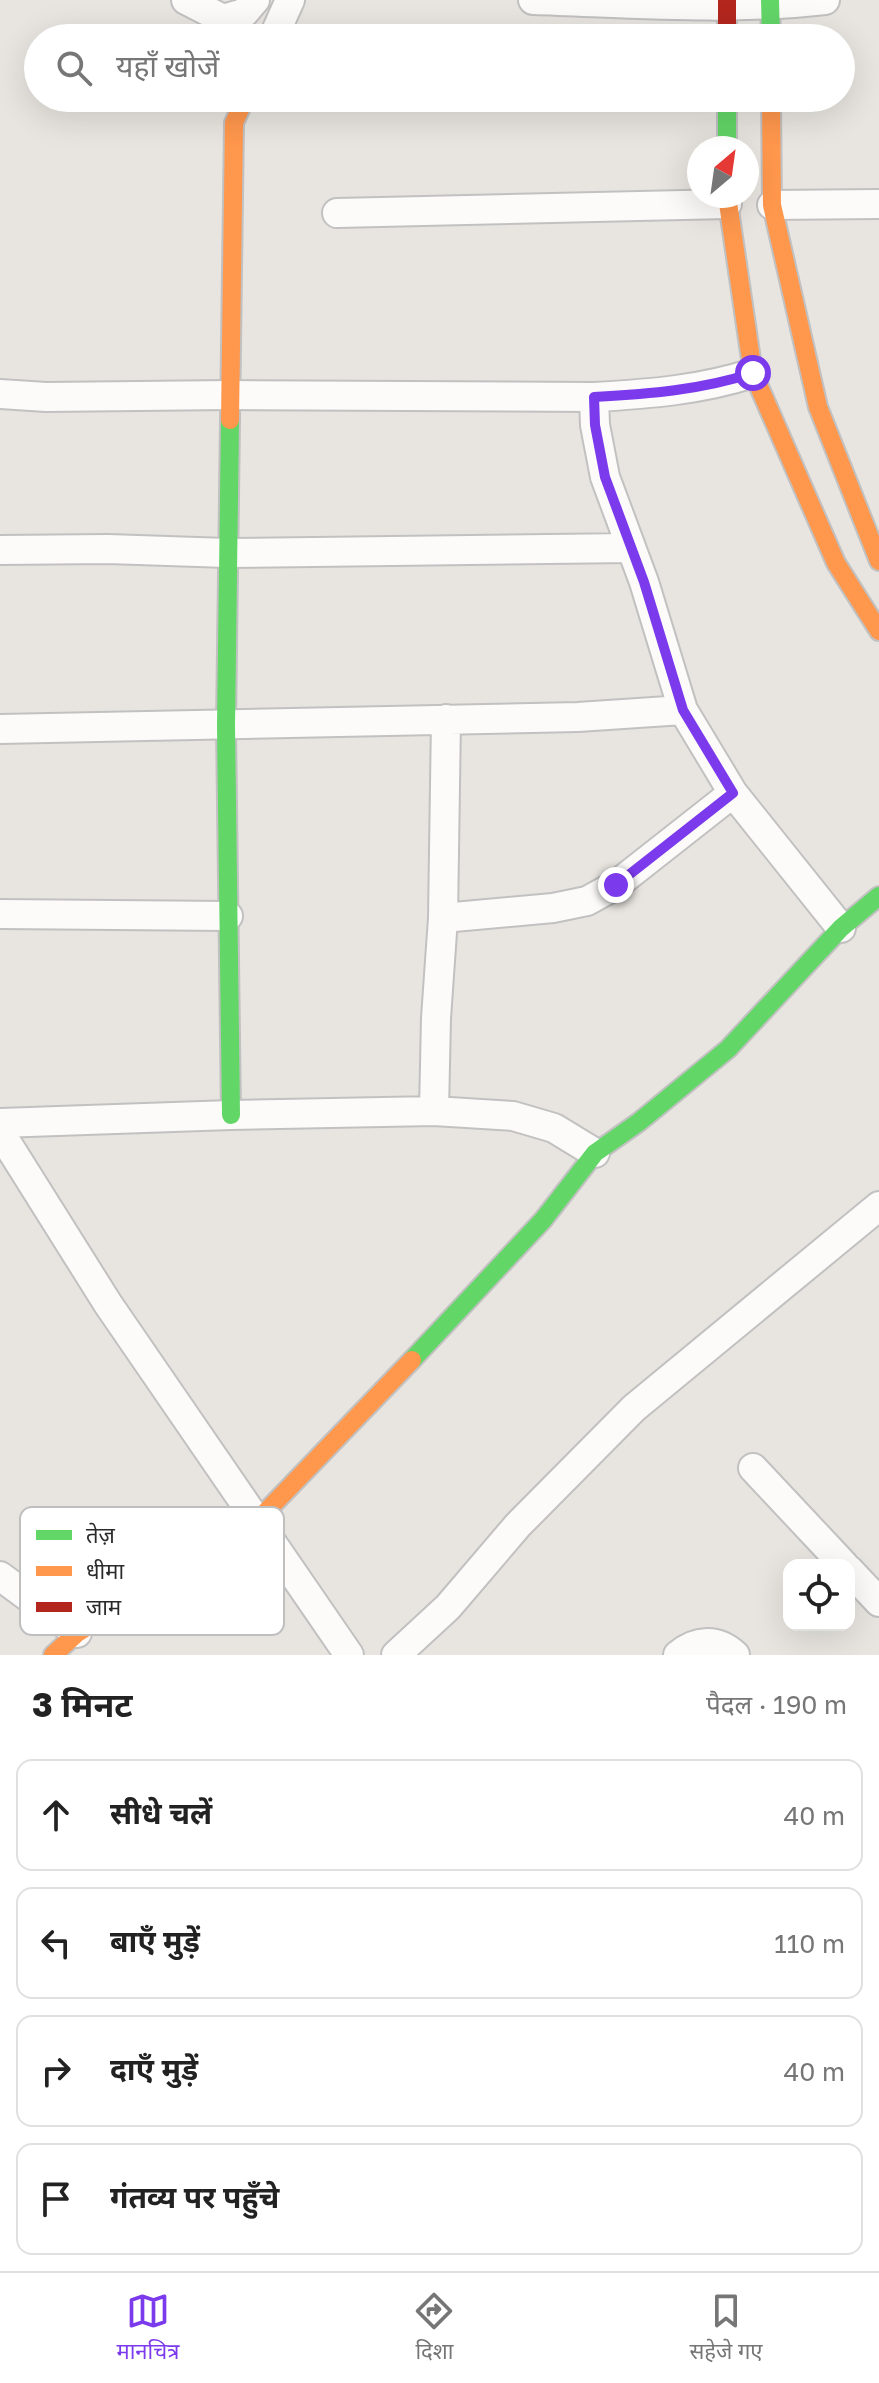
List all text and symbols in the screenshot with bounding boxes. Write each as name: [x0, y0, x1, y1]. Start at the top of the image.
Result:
search box: [24, 24, 855, 112]
icon: search: [52, 46, 96, 90]
text: यहाँ खोजें: [116, 48, 219, 84]
north arrow: [687, 136, 759, 208]
route start: [735, 355, 771, 391]
route end: [598, 867, 634, 903]
legend: [20, 1507, 284, 1635]
text: तेज़: [86, 1521, 116, 1548]
text: धीमा: [86, 1557, 124, 1584]
map controls: [783, 1559, 855, 1631]
button: locate: [783, 1559, 855, 1631]
text: जाम: [86, 1593, 122, 1620]
text: 3 मिनट: [32, 1684, 133, 1724]
text: पैदल · 190 m: [706, 1689, 847, 1720]
icon: ahead: [34, 1793, 78, 1837]
text: सीधे चलें: [110, 1795, 212, 1831]
text: 40 m: [784, 1800, 845, 1831]
icon: left: [34, 1921, 78, 1965]
text: बाएँ मुड़ें: [110, 1923, 200, 1959]
text: 110 m: [774, 1928, 845, 1959]
icon: right: [34, 2049, 78, 2093]
text: दाएँ मुड़ें: [110, 2051, 198, 2087]
text: 40 m: [784, 2056, 845, 2087]
icon: arrive: [34, 2177, 78, 2221]
text: गंतव्य पर पहुँचे: [110, 2179, 279, 2215]
tab: मानचित्र: [117, 2289, 179, 2368]
tab: दिशा: [412, 2289, 456, 2368]
tab: सहेजे गए: [690, 2289, 762, 2368]

